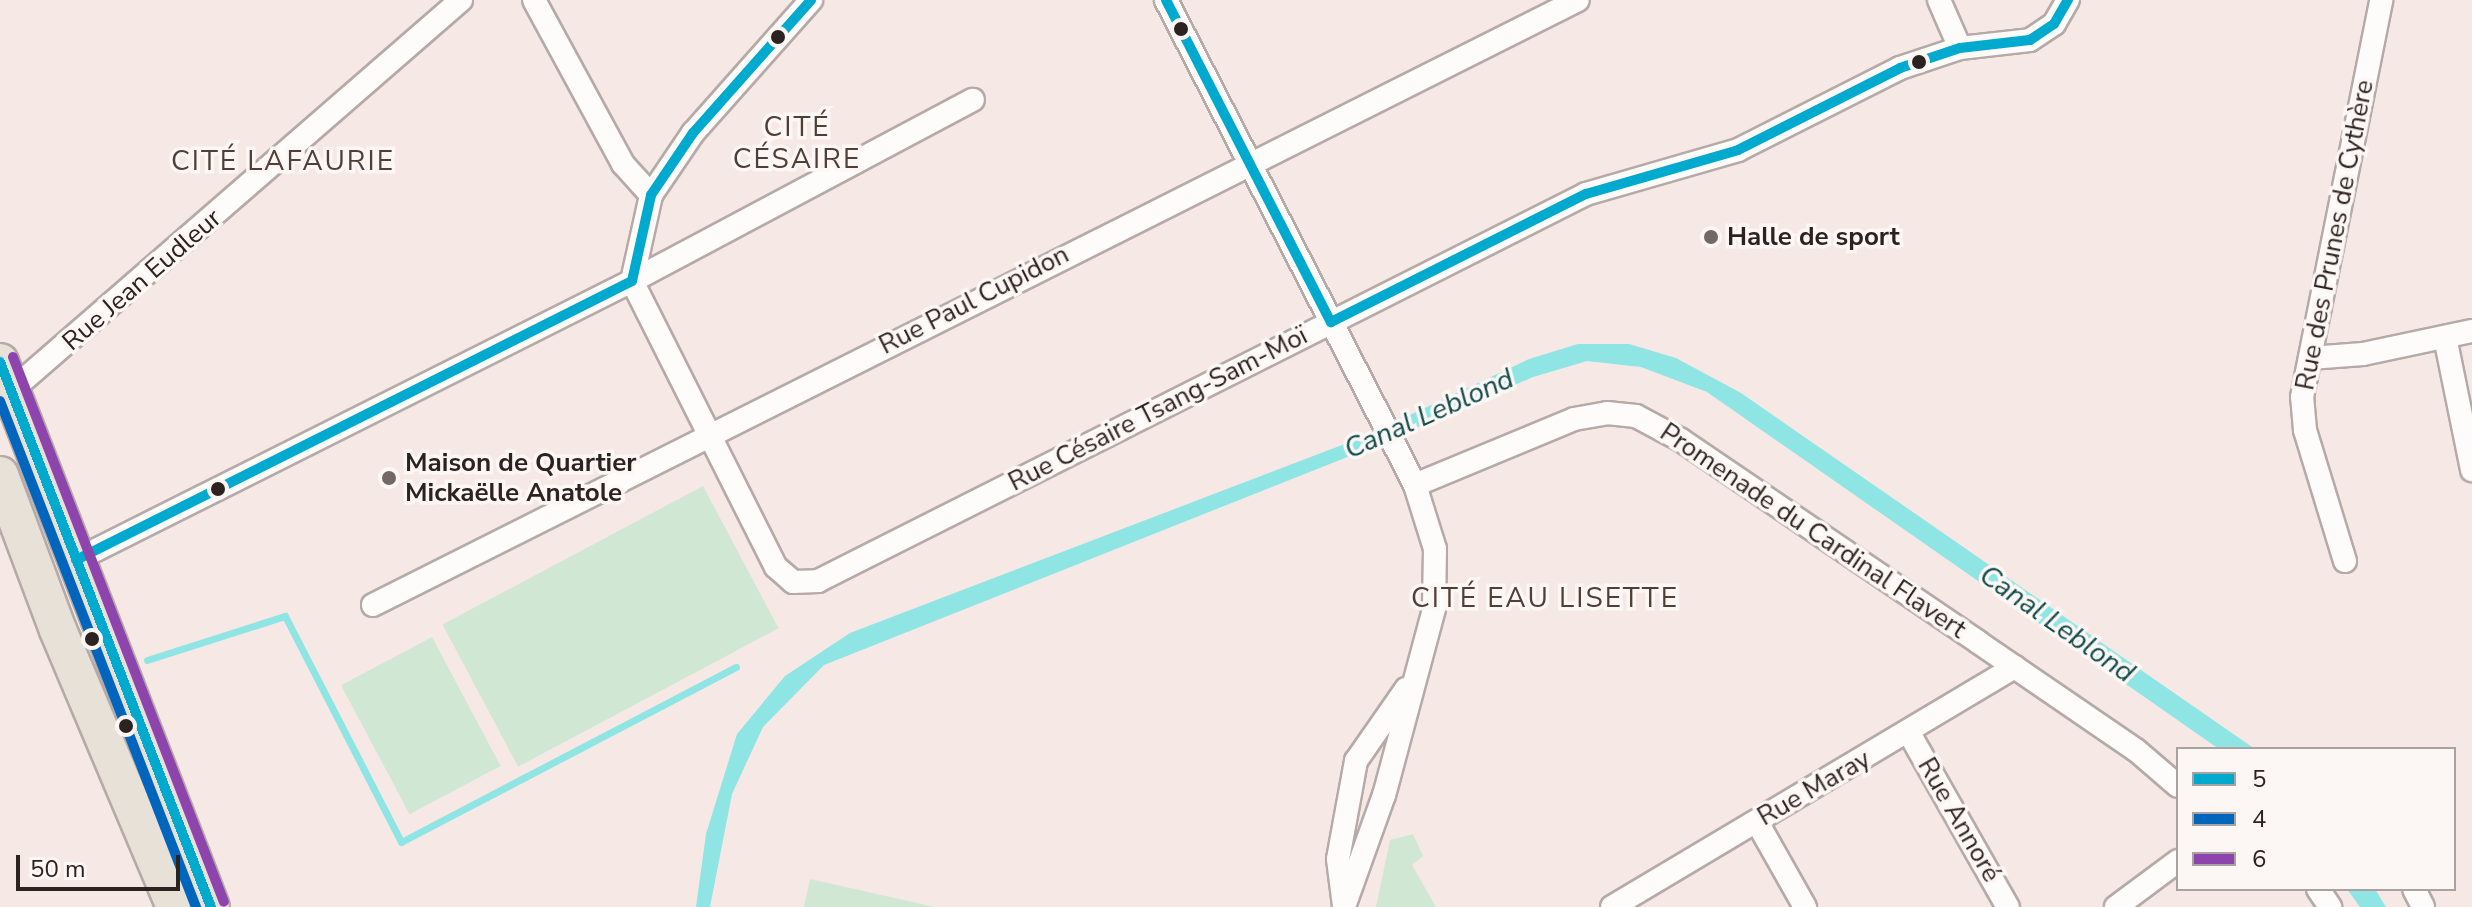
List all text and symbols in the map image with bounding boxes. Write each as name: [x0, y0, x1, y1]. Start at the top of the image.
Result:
unlabelled marker: [1173, 21, 1189, 37]
unlabelled marker: [770, 29, 786, 45]
unlabelled marker: [1911, 54, 1927, 70]
street label: Rue des Prunes de Cythère: [2290, 77, 2380, 393]
district label: CITÉ CÉSAIRE: [733, 110, 861, 176]
district label: CITÉ LAFAURIE: [171, 144, 395, 178]
street label: Rue Jean Eudleur: [56, 203, 228, 357]
place label: Halle de sport: [1727, 221, 1900, 253]
marker: Halle de sport: [1702, 228, 1720, 246]
street label: Rue Paul Cupidon: [874, 239, 1074, 361]
street label: Rue Césaire Tsang-Sam-Moï: [1003, 320, 1313, 498]
water label: Canal Leblond: [1339, 362, 1519, 466]
street label: Promenade du Cardinal Flavert: [1654, 417, 1972, 645]
place label: Maison de Quartier Mickaëlle Anatole: [405, 447, 637, 508]
marker: Maison de Quartier Mickaëlle Anatole: [380, 469, 398, 487]
unlabelled marker: [210, 481, 226, 497]
water label: Canal Leblond: [1973, 558, 2141, 690]
district label: CITÉ EAU LISETTE: [1411, 581, 1679, 615]
unlabelled marker: [84, 631, 100, 647]
unlabelled marker: [118, 718, 134, 734]
street label: Rue Maray: [1752, 743, 1876, 833]
legend: [2176, 747, 2456, 891]
street label: Rue Annoré: [1911, 752, 2007, 888]
text: 5: [2252, 763, 2266, 795]
text: 4: [2252, 803, 2266, 835]
scale bar: [20, 839, 184, 889]
text: 6: [2252, 843, 2266, 875]
text: 50 m: [30, 853, 86, 885]

